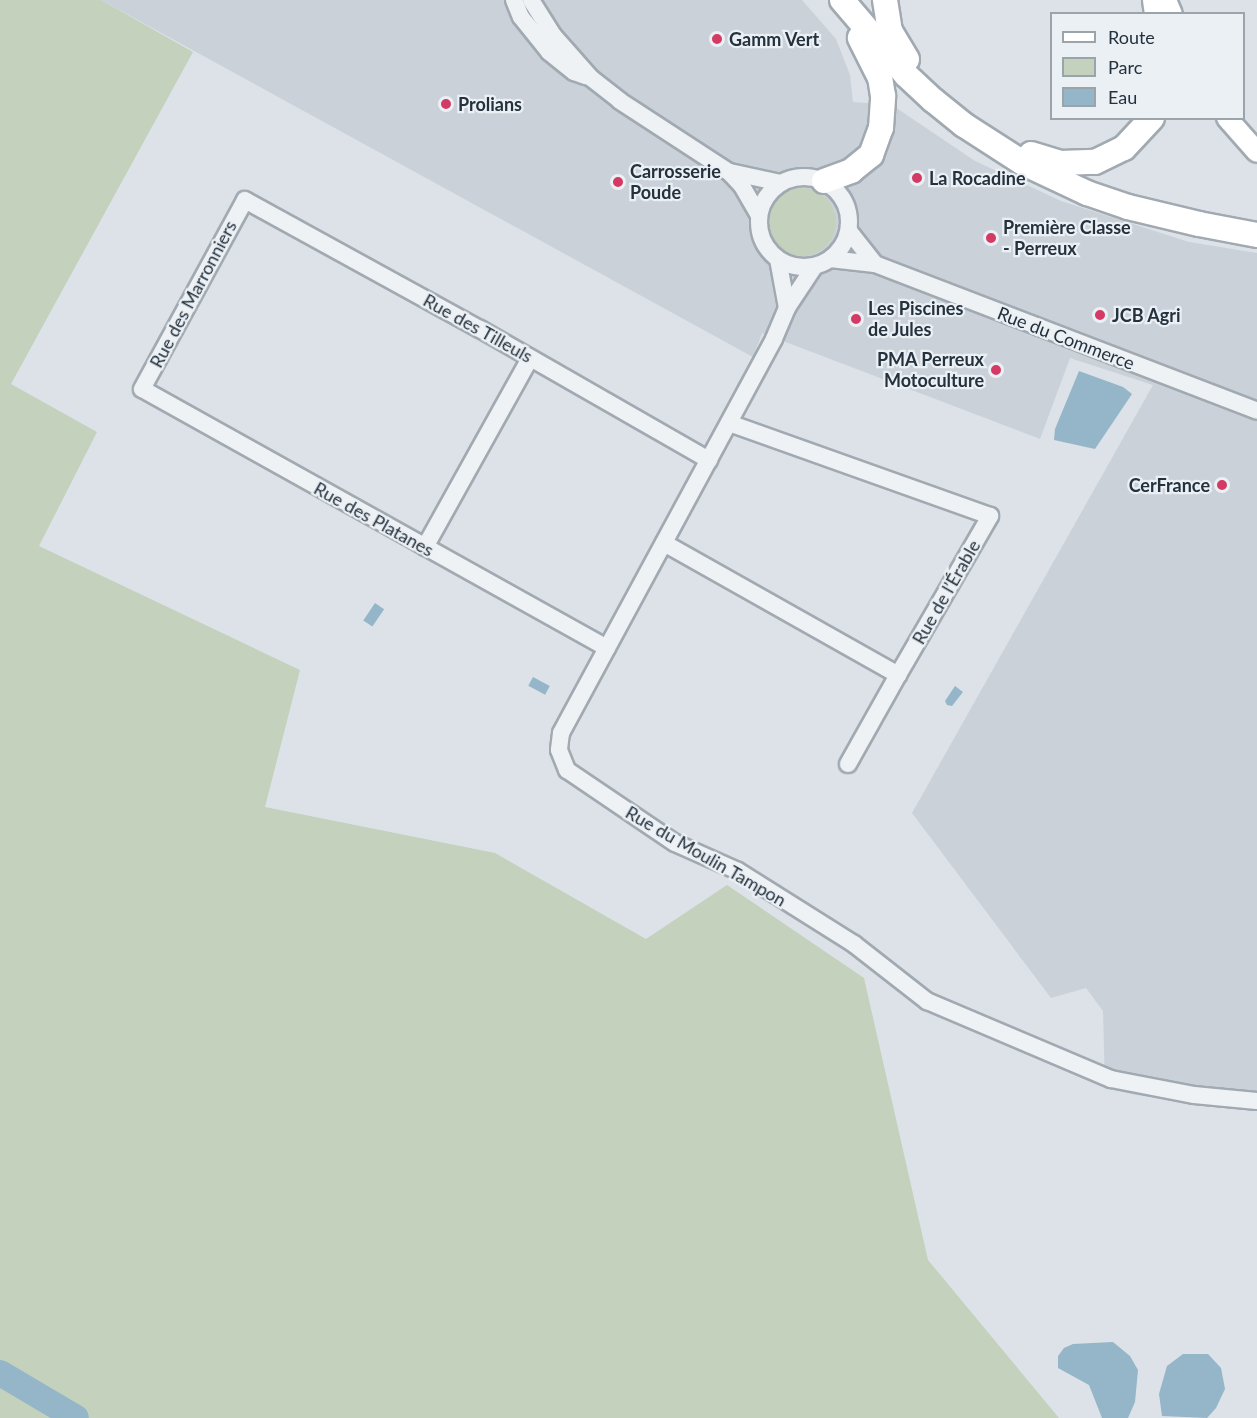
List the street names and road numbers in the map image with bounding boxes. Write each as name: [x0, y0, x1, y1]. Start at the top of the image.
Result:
street label: Rue des Marronniers: [145, 217, 241, 371]
street label: Rue des Tilleuls: [419, 289, 537, 367]
street label: Rue du Commerce: [994, 302, 1138, 374]
street label: Rue des Platanes: [310, 477, 438, 561]
street label: Rue de l’Érable: [907, 536, 985, 648]
street label: Rue du Moulin Tampon: [622, 801, 790, 911]

